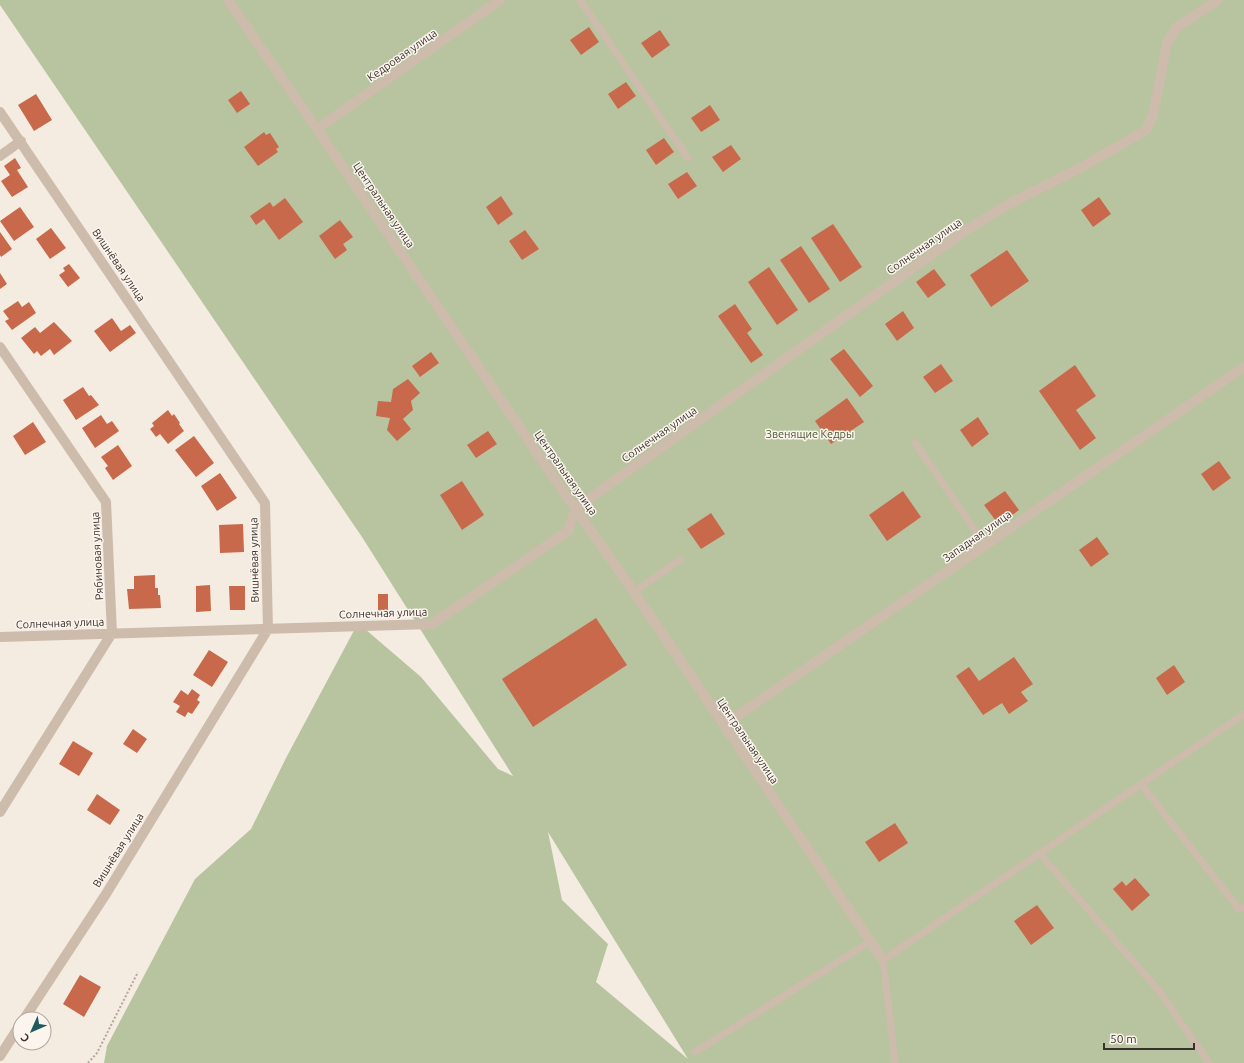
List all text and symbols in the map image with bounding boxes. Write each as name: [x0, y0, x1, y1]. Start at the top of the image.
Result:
street label: Кедровая улица: [365, 26, 439, 84]
street label: Центральная улица: [351, 160, 417, 250]
street label: Солнечная улица: [884, 216, 964, 276]
street label: Вишнёвая улица: [90, 226, 148, 304]
street label: Солнечная улица: [619, 404, 699, 464]
park label: Звенящие Кедры: [766, 428, 854, 440]
street label: Центральная улица: [532, 429, 600, 517]
street label: Западная улица: [940, 508, 1014, 564]
street label: Рябиновая улица: [89, 511, 105, 601]
street label: Вишнёвая улица: [247, 517, 261, 603]
street label: Солнечная улица: [339, 605, 427, 621]
street label: Солнечная улица: [16, 615, 104, 631]
street label: Центральная улица: [715, 696, 781, 786]
street label: Вишнёвая улица: [90, 811, 146, 889]
north arrow: [12, 1011, 52, 1051]
scale bar: [1104, 1025, 1194, 1051]
text: С: [18, 1031, 32, 1045]
text: 50 m: [1110, 1032, 1137, 1045]

